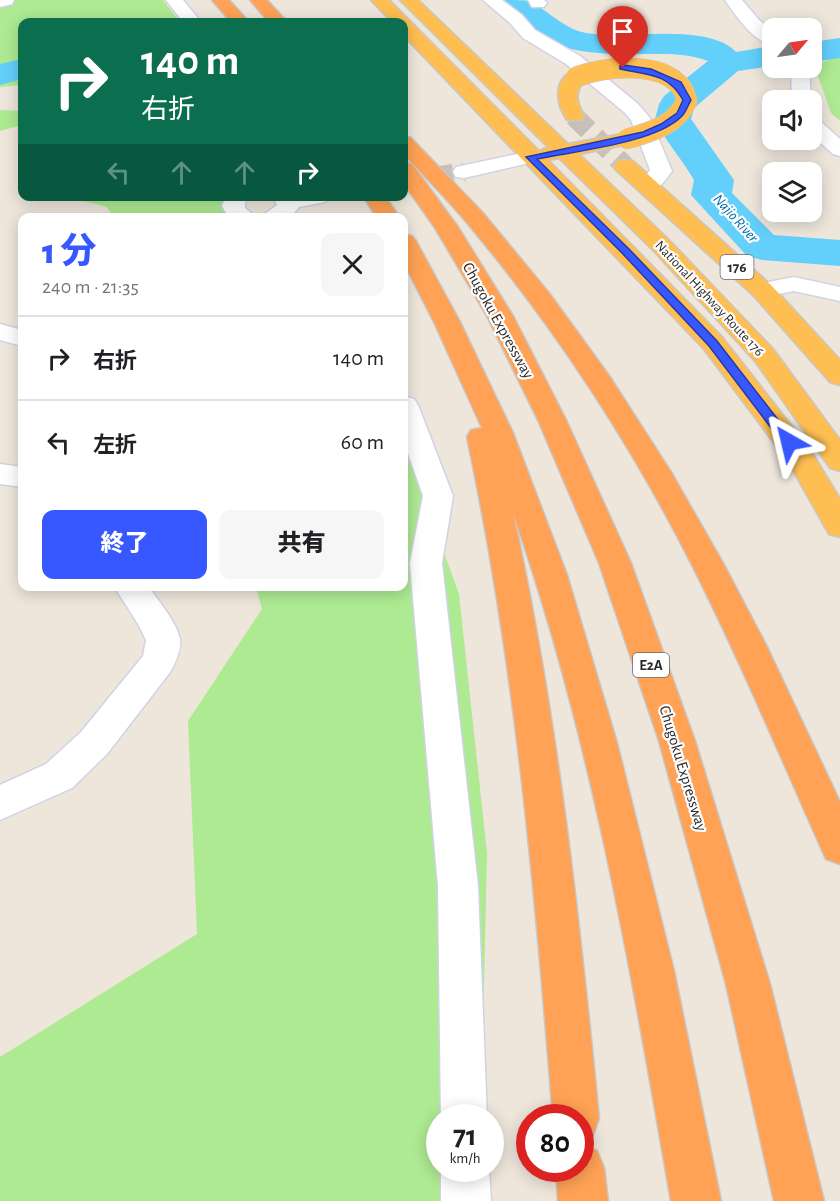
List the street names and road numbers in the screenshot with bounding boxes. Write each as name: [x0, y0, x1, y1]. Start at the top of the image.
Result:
street label: National Highway Route 176: [652, 238, 766, 359]
road number: 176: [720, 255, 754, 279]
street label: Chugoku Expressway: [459, 260, 537, 382]
road number: E2A: [633, 653, 669, 677]
street label: Chugoku Expressway: [655, 704, 710, 833]

